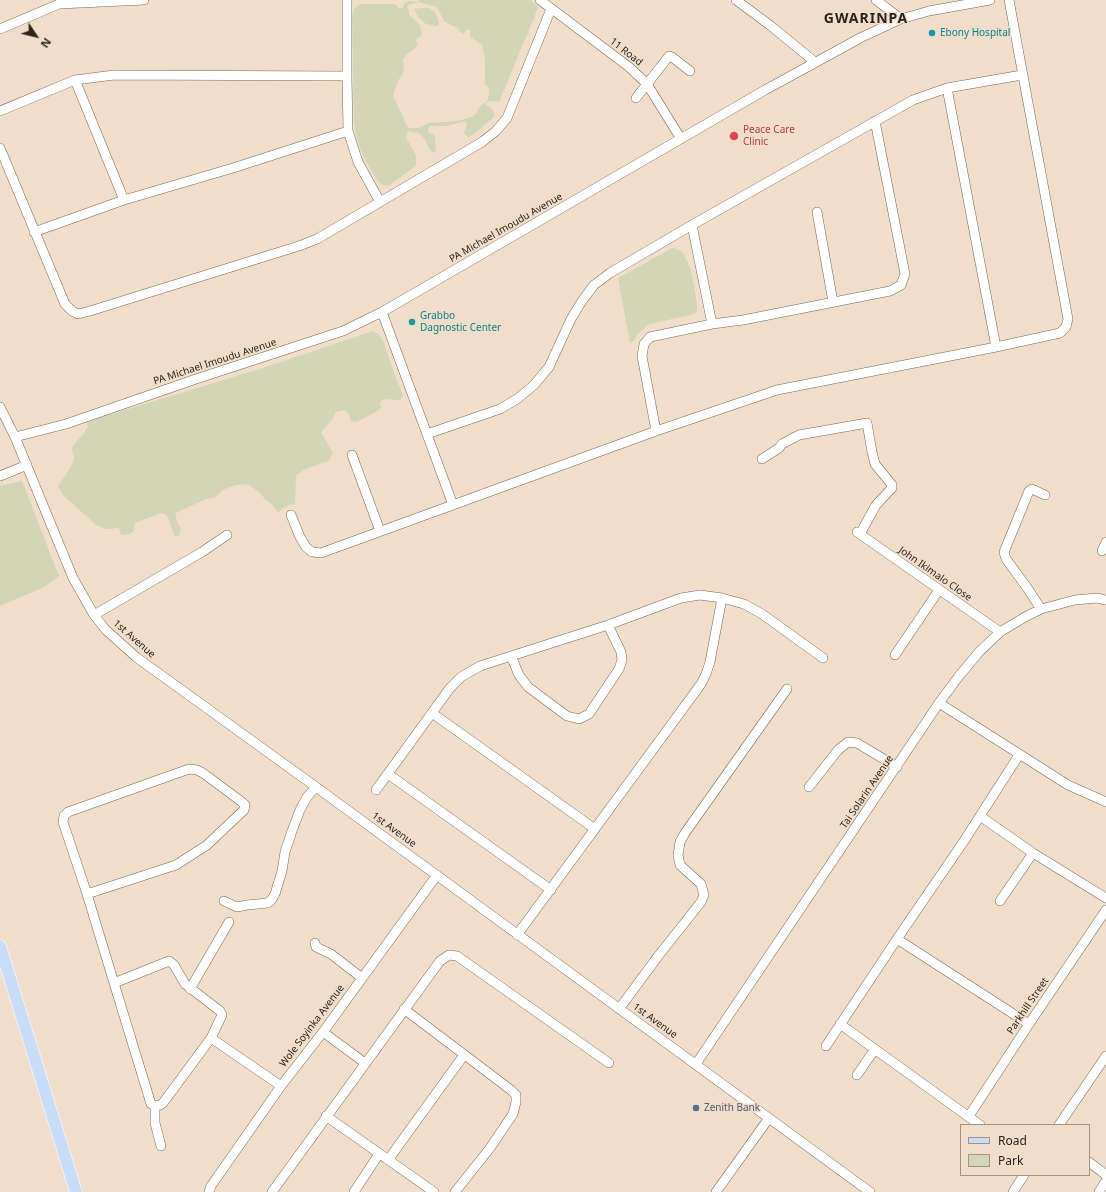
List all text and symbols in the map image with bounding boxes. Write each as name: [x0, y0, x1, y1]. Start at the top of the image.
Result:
district label: GWARINPA: [824, 11, 908, 27]
north arrow: [16, 16, 56, 56]
place label: Ebony Hospital: [940, 27, 1010, 39]
marker: Ebony Hospital: [927, 28, 937, 38]
text: N: [38, 35, 55, 51]
street label: 11 Road: [607, 36, 645, 68]
place label: Peace Care Clinic: [743, 124, 795, 148]
marker: Peace Care Clinic: [728, 130, 740, 142]
street label: PA Michael Imoudu Avenue: [447, 191, 565, 265]
place label: Grabbo Dagnostic Center: [420, 310, 501, 334]
marker: Grabbo Dagnostic Center: [407, 317, 417, 327]
street label: PA Michael Imoudu Avenue: [152, 336, 278, 388]
street label: John Ikimalo Close: [896, 544, 974, 604]
street label: 1st Avenue: [111, 617, 157, 661]
street label: Tai Solarin Avenue: [838, 753, 896, 831]
street label: 1st Avenue: [370, 810, 418, 850]
street label: Parkhill Street: [1005, 975, 1051, 1037]
street label: Wole Soyinka Avenue: [277, 983, 347, 1069]
street label: 1st Avenue: [631, 1001, 679, 1041]
place label: Zenith Bank: [704, 1102, 760, 1114]
marker: Zenith Bank: [691, 1103, 701, 1113]
legend: [960, 1124, 1090, 1176]
text: Road: [998, 1132, 1027, 1149]
text: Park: [998, 1152, 1023, 1169]

